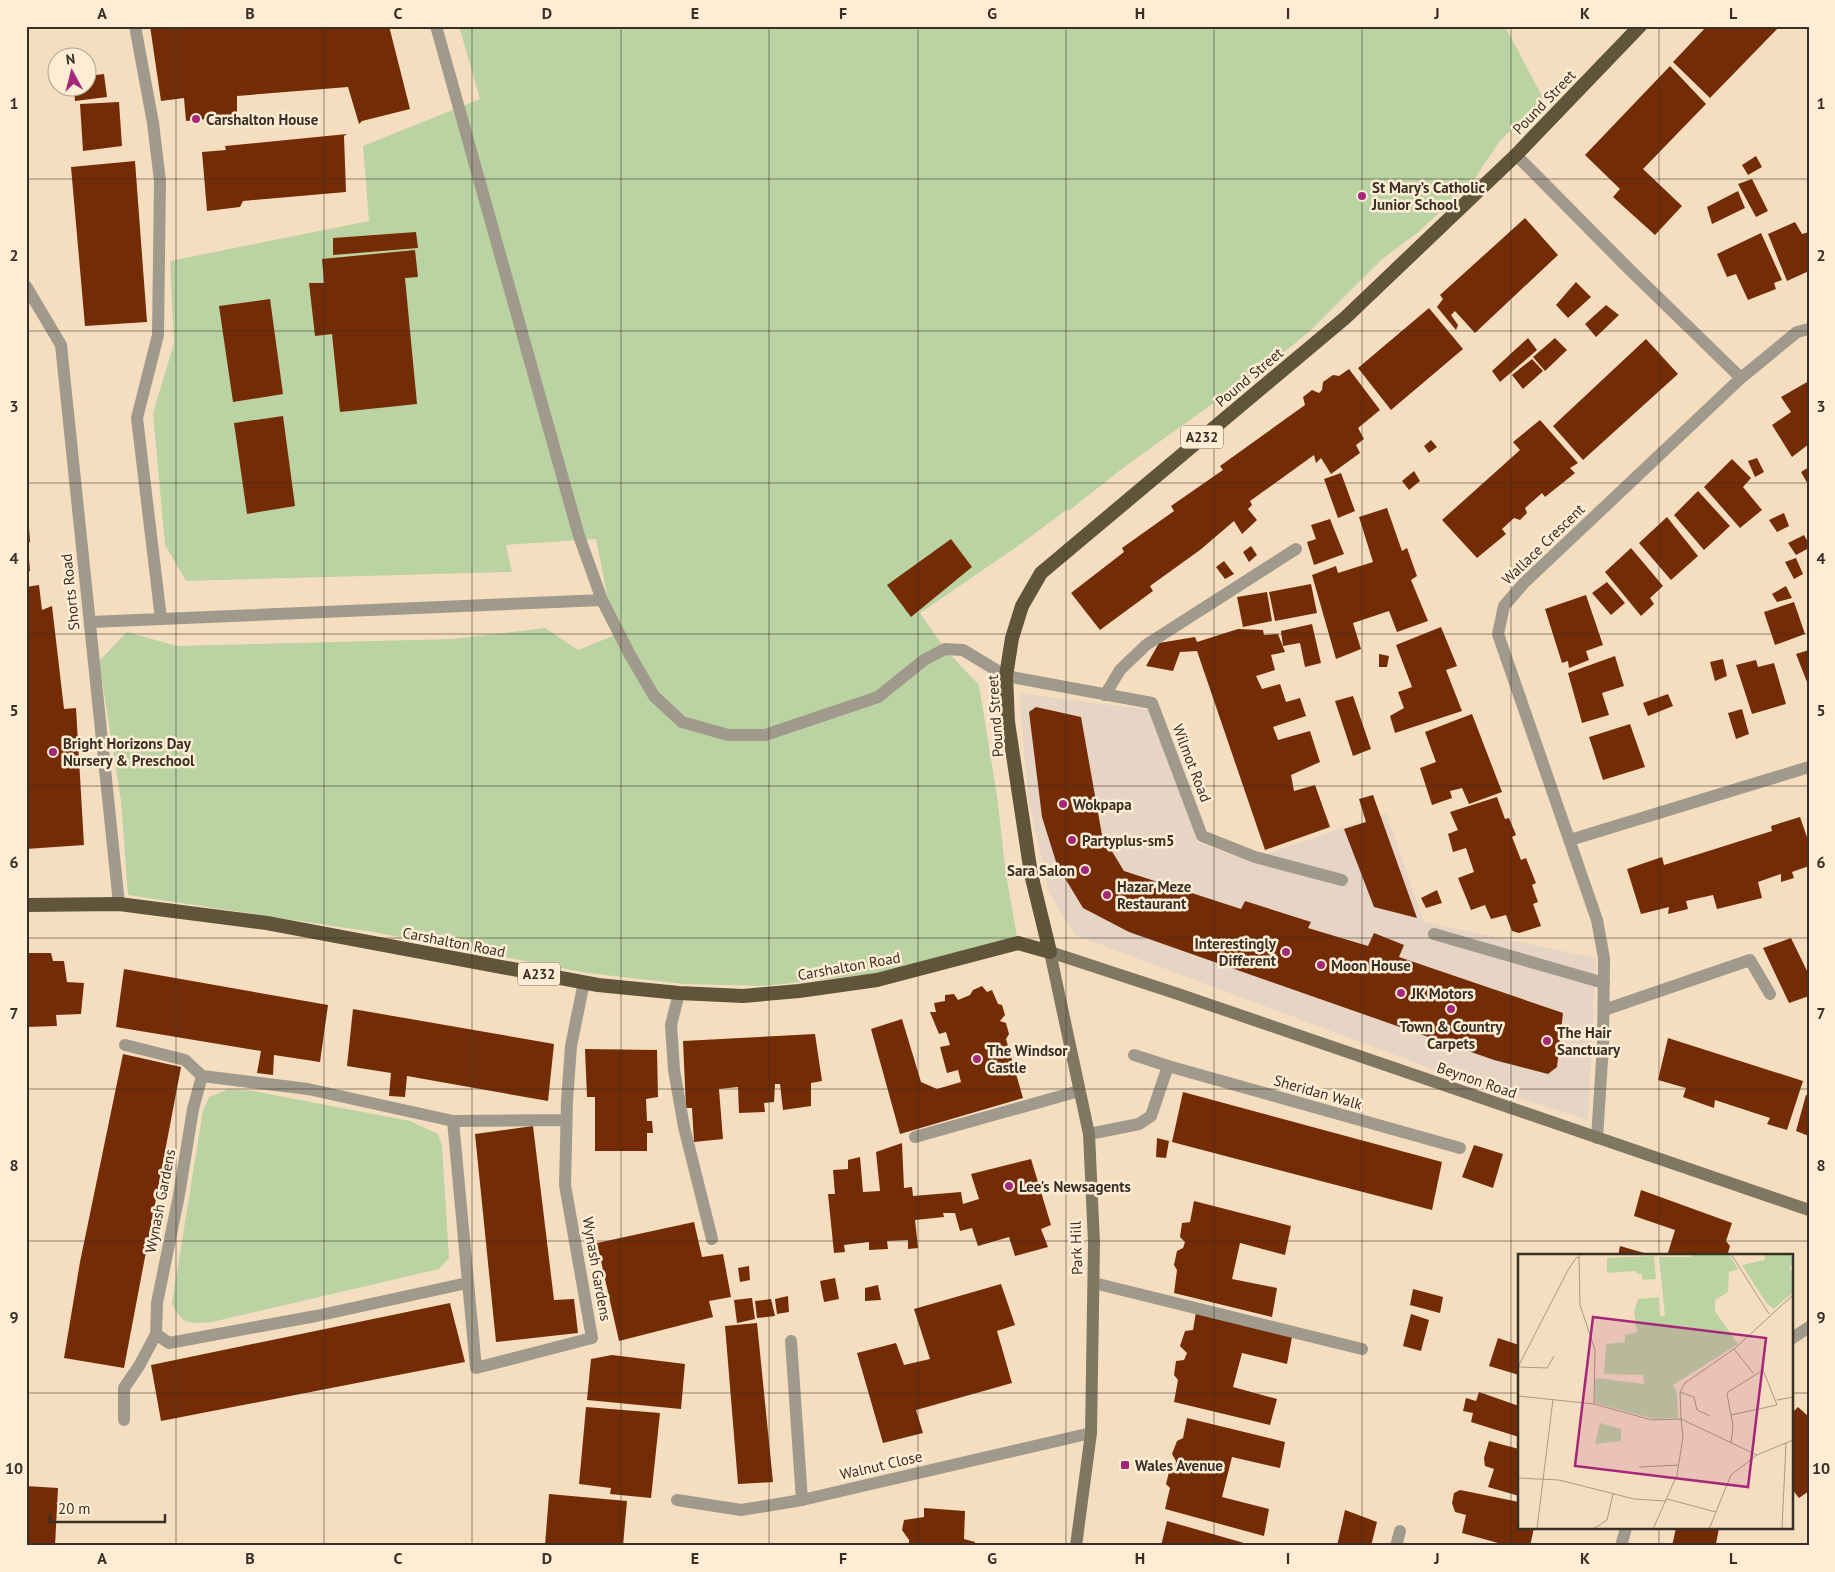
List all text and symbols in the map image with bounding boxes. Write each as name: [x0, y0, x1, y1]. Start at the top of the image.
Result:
text: A: [97, 3, 107, 23]
text: B: [245, 3, 255, 23]
text: C: [394, 3, 403, 23]
text: D: [542, 3, 552, 23]
text: E: [691, 3, 699, 23]
text: F: [839, 3, 847, 23]
text: G: [987, 3, 997, 23]
text: H: [1135, 3, 1145, 23]
text: I: [1286, 3, 1290, 23]
text: J: [1433, 3, 1440, 23]
text: K: [1580, 3, 1590, 23]
text: L: [1729, 3, 1738, 23]
north arrow: [48, 48, 98, 98]
text: N: [65, 50, 76, 69]
street label: Pound Street: [1508, 66, 1580, 138]
text: 1: [9, 93, 19, 113]
text: 1: [1816, 93, 1826, 113]
place label: Carshalton House: [206, 110, 319, 129]
marker: Carshalton House: [190, 113, 202, 125]
place label: St Mary’s Catholic Junior School: [1371, 178, 1486, 214]
marker: St Mary’s Catholic Junior School: [1356, 190, 1368, 202]
text: 2: [9, 245, 19, 265]
text: 2: [1816, 245, 1826, 265]
street label: Pound Street: [1211, 343, 1287, 411]
text: 3: [9, 396, 19, 416]
text: 3: [1816, 396, 1826, 416]
road number: A232: [1181, 426, 1223, 448]
street label: Wallace Crescent: [1497, 500, 1589, 588]
text: 4: [9, 548, 19, 568]
text: 4: [1816, 548, 1826, 568]
street label: Shorts Road: [57, 553, 83, 631]
street label: Pound Street: [983, 674, 1007, 758]
text: 5: [9, 700, 19, 720]
text: 5: [1816, 700, 1826, 720]
street label: Wilmot Road: [1168, 721, 1216, 805]
place label: Bright Horizons Day Nursery & Preschool: [63, 734, 195, 770]
marker: Bright Horizons Day Nursery & Preschool: [47, 746, 59, 758]
place label: Wokpapa: [1073, 795, 1132, 814]
marker: Wokpapa: [1057, 798, 1069, 810]
place label: Partyplus-sm5: [1082, 831, 1175, 850]
marker: Partyplus-sm5: [1066, 834, 1078, 846]
text: 6: [9, 852, 19, 872]
text: 6: [1816, 852, 1826, 872]
place label: Sara Salon: [1007, 861, 1075, 880]
marker: Sara Salon: [1079, 864, 1091, 876]
place label: Hazar Meze Restaurant: [1117, 877, 1192, 913]
marker: Hazar Meze Restaurant: [1101, 889, 1113, 901]
street label: Carshalton Road: [401, 923, 507, 961]
place label: Interestingly Different: [1194, 934, 1277, 970]
marker: Interestingly Different: [1280, 946, 1292, 958]
street label: Carshalton Road: [796, 948, 902, 984]
place label: Moon House: [1331, 956, 1411, 975]
marker: Moon House: [1315, 959, 1327, 971]
road number: A232: [518, 962, 560, 986]
place label: JK Motors: [1410, 984, 1474, 1003]
marker: JK Motors: [1395, 987, 1407, 999]
text: 7: [9, 1003, 19, 1023]
marker: Town & Country Carpets: [1445, 1003, 1457, 1015]
text: 7: [1816, 1003, 1826, 1023]
place label: Town & Country Carpets: [1400, 1017, 1503, 1053]
place label: The Hair Sanctuary: [1557, 1023, 1621, 1059]
marker: The Hair Sanctuary: [1541, 1035, 1553, 1047]
place label: The Windsor Castle: [987, 1041, 1068, 1077]
marker: The Windsor Castle: [971, 1053, 983, 1065]
street label: Beynon Road: [1435, 1057, 1519, 1103]
street label: Sheridan Walk: [1272, 1070, 1365, 1114]
street label: Wynash Gardens: [141, 1148, 179, 1254]
text: 8: [9, 1155, 19, 1175]
text: 8: [1816, 1155, 1826, 1175]
place label: Lee's Newsagents: [1019, 1177, 1131, 1196]
marker: Lee's Newsagents: [1003, 1180, 1015, 1192]
street label: Wynash Gardens: [579, 1216, 615, 1322]
street label: Park Hill: [1066, 1220, 1086, 1275]
inset map: [1518, 1254, 1792, 1530]
text: 9: [9, 1307, 19, 1327]
text: 9: [1816, 1307, 1826, 1327]
street label: Walnut Close: [838, 1446, 924, 1484]
place label: Wales Avenue: [1135, 1456, 1223, 1475]
text: 10: [5, 1458, 23, 1478]
text: 10: [1812, 1458, 1830, 1478]
marker: Wales Avenue: [1119, 1459, 1131, 1471]
scale bar: [50, 1492, 165, 1524]
text: 20 m: [58, 1499, 91, 1518]
text: A: [97, 1548, 107, 1568]
text: B: [245, 1548, 255, 1568]
text: C: [394, 1548, 403, 1568]
text: D: [542, 1548, 552, 1568]
text: E: [691, 1548, 699, 1568]
text: F: [839, 1548, 847, 1568]
text: G: [987, 1548, 997, 1568]
text: H: [1135, 1548, 1145, 1568]
text: I: [1286, 1548, 1290, 1568]
text: J: [1433, 1548, 1440, 1568]
text: K: [1580, 1548, 1590, 1568]
text: L: [1729, 1548, 1738, 1568]

